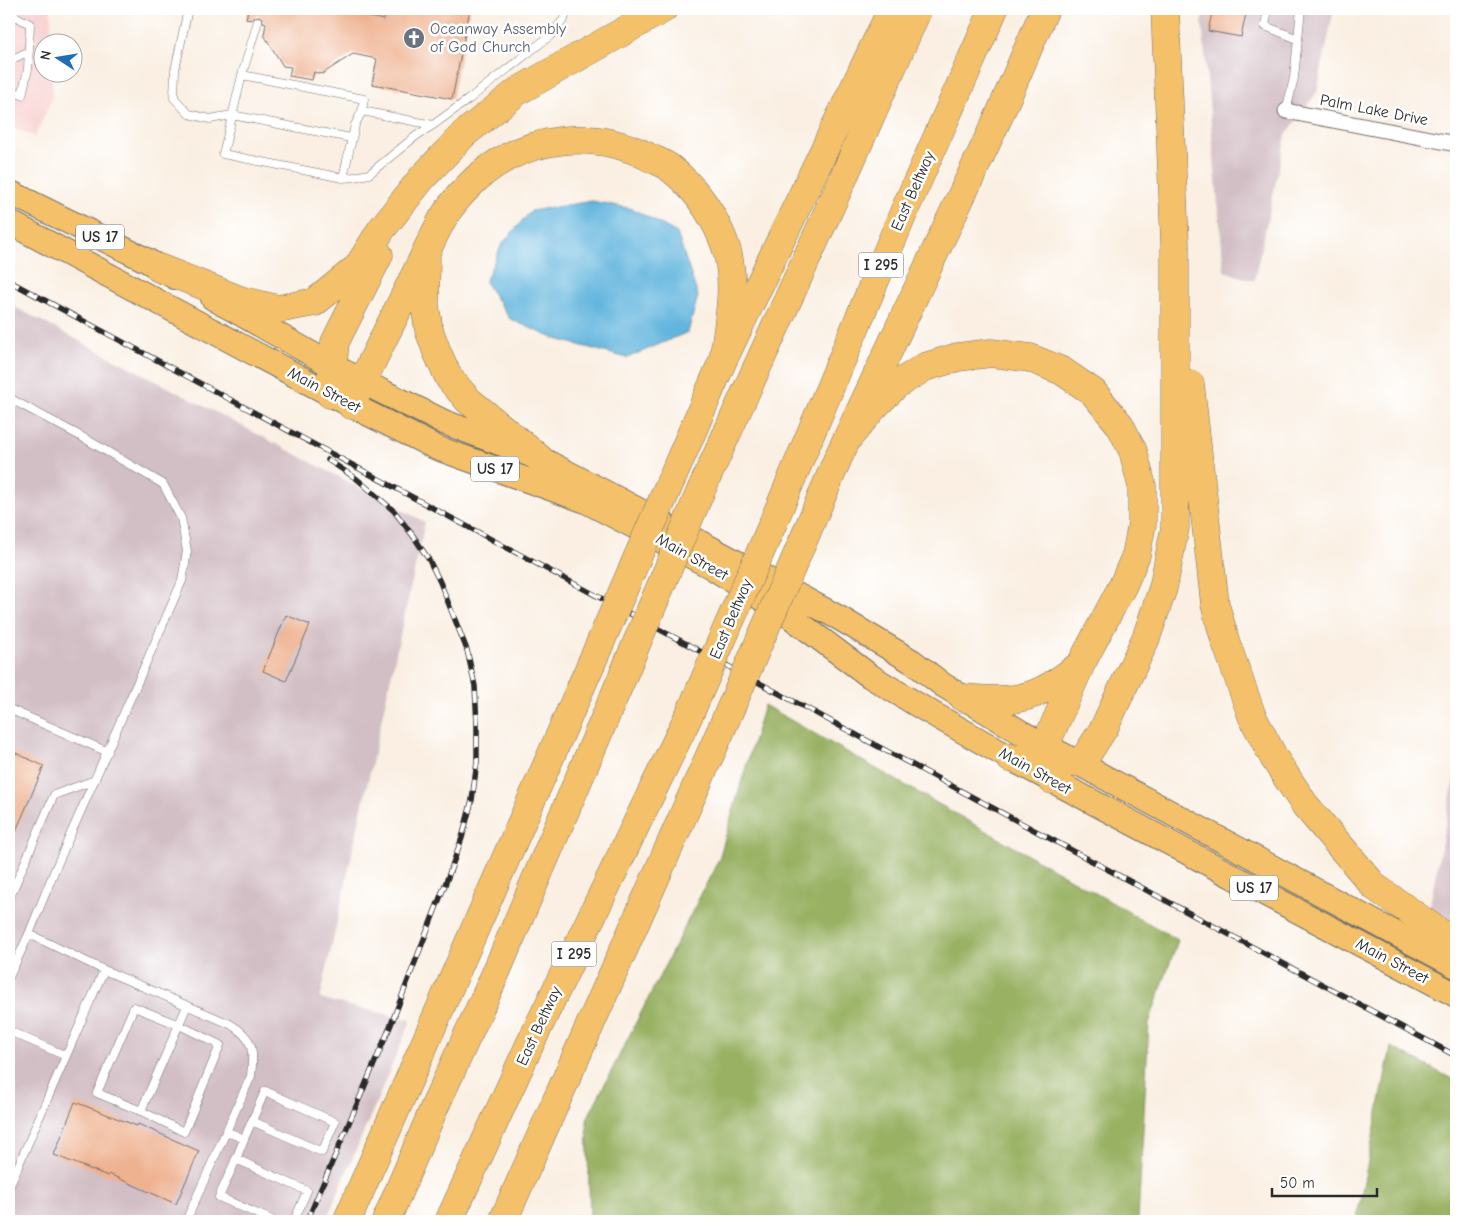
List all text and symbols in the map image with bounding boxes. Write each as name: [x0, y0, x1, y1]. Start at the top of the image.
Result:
place label: Oceanway Assembly of God Church: [430, 20, 567, 56]
church icon: Oceanway Assembly of God Church: [402, 26, 426, 50]
north arrow: [32, 32, 82, 82]
text: N: [37, 49, 55, 62]
street label: Palm Lake Drive: [1318, 91, 1430, 129]
street label: East Beltway: [887, 148, 939, 234]
road number: US 17: [76, 224, 124, 250]
road number: I 295: [858, 252, 904, 278]
street label: Main Street: [285, 363, 364, 417]
road number: US 17: [471, 456, 519, 482]
street label: Main Street: [653, 530, 732, 584]
street label: East Beltway: [706, 575, 756, 662]
street label: Main Street: [996, 744, 1075, 798]
road number: US 17: [1230, 876, 1278, 900]
street label: Main Street: [1353, 934, 1432, 988]
road number: I 295: [552, 942, 596, 966]
street label: East Beltway: [513, 983, 566, 1068]
scale bar: [1272, 1165, 1378, 1197]
text: 50 m: [1280, 1174, 1315, 1192]

